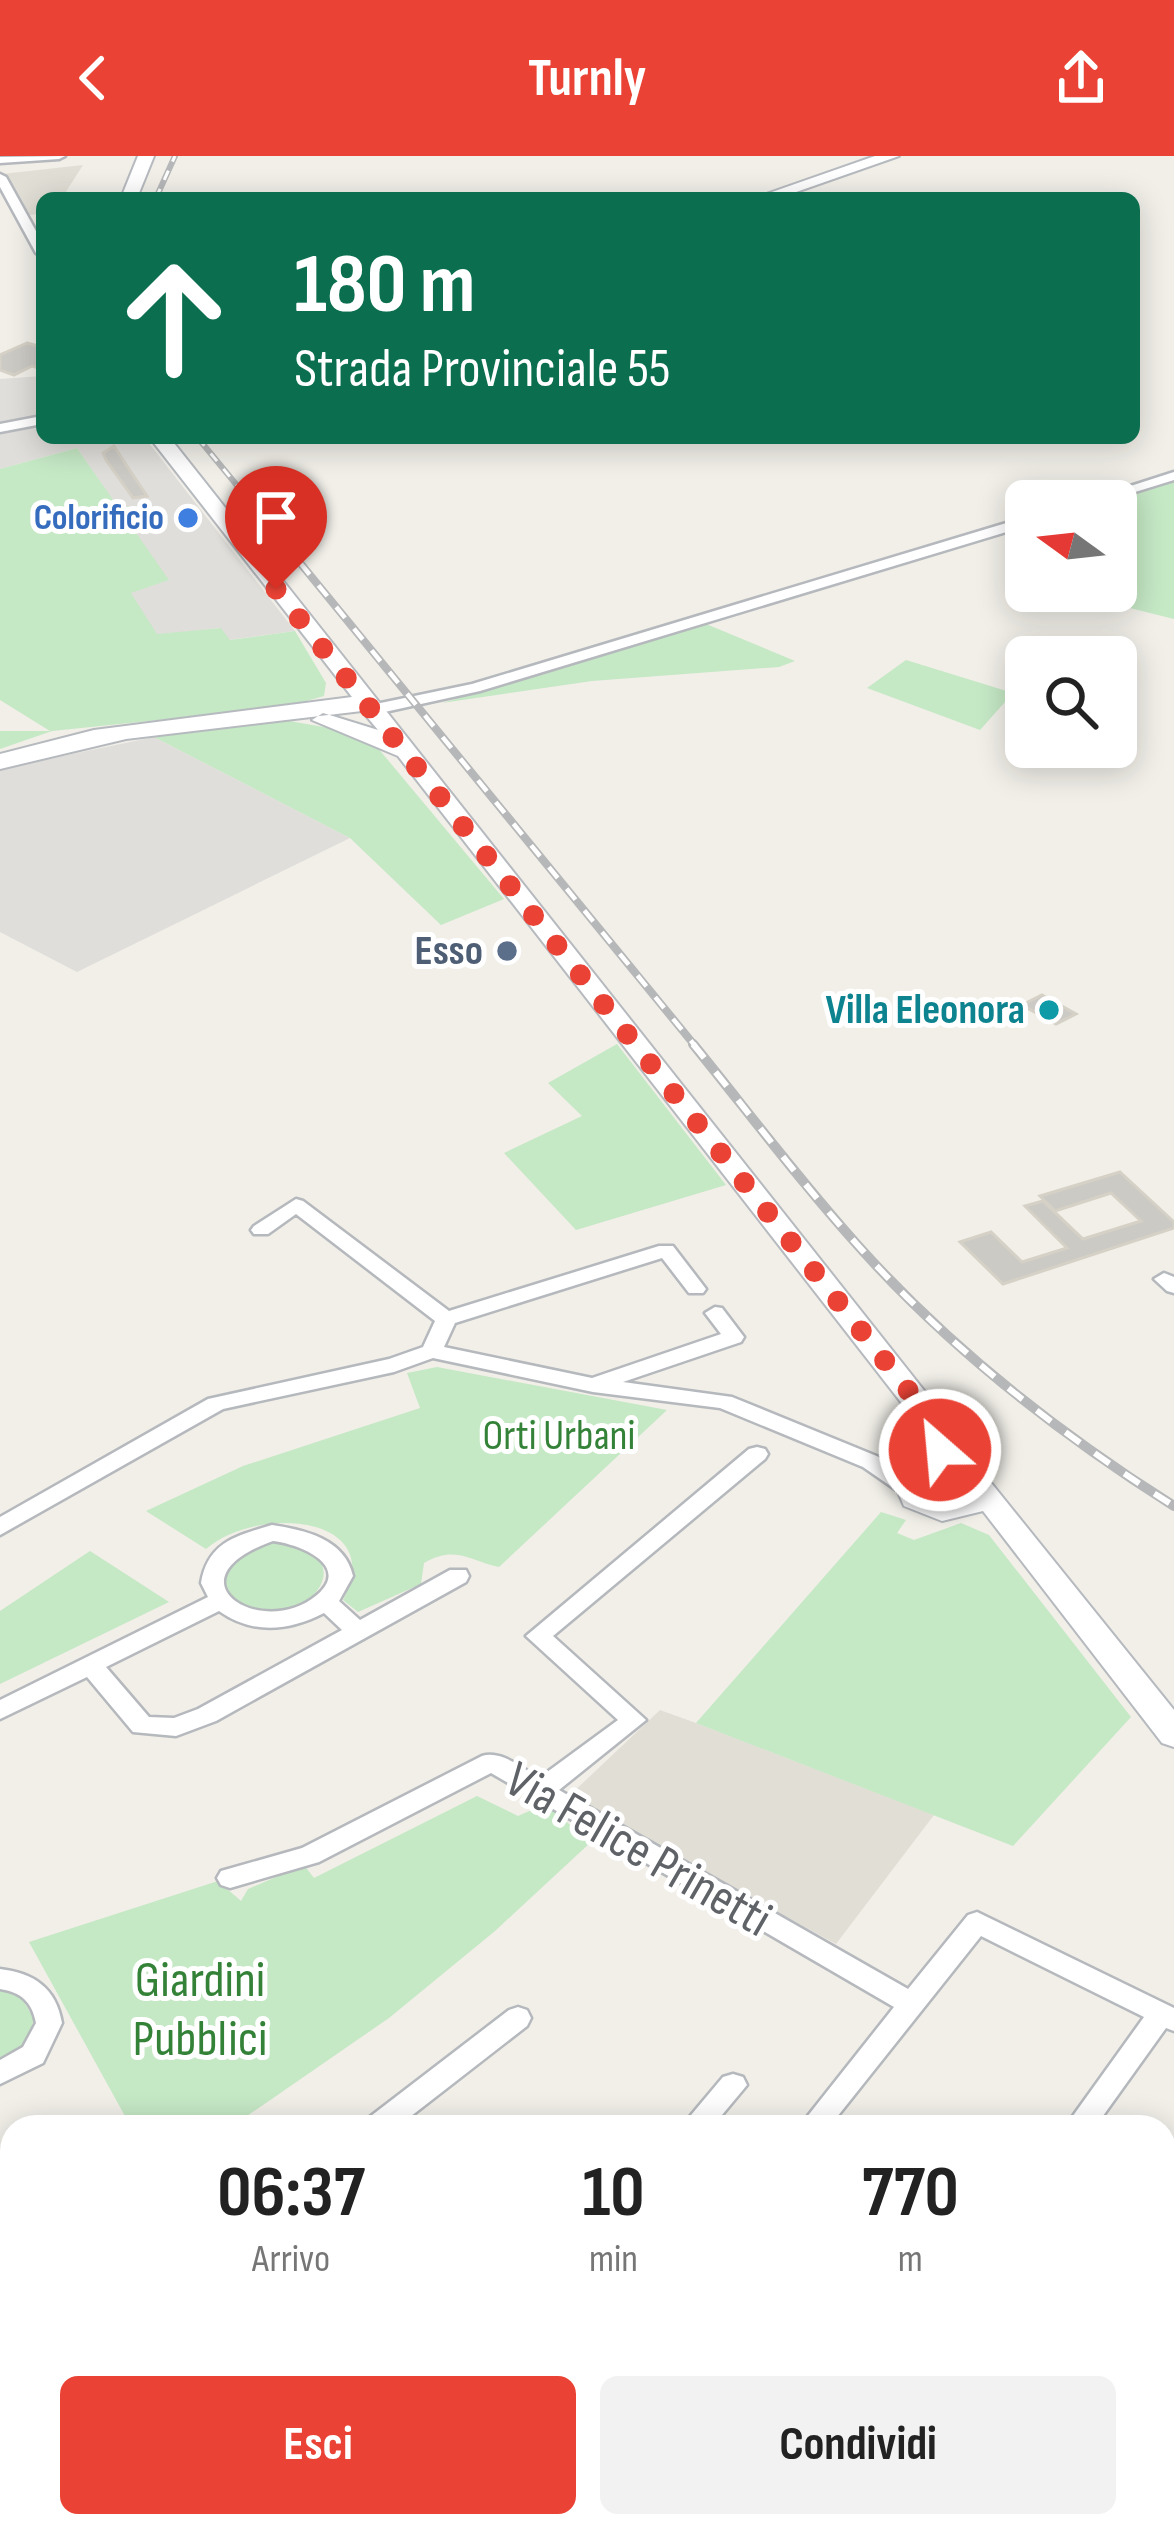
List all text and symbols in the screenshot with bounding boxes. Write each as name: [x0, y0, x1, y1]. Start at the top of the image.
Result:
icon: back: [60, 45, 126, 111]
icon: share: [1048, 45, 1114, 111]
text: Turnly: [528, 46, 646, 111]
text: 180 m: [294, 235, 475, 336]
icon: ahead: [96, 240, 252, 396]
text: Strada Provinciale 55: [294, 337, 670, 402]
pin: [225, 466, 327, 589]
north arrow: [1005, 480, 1137, 612]
map controls: [1005, 480, 1137, 768]
icon: arrive: [243, 484, 309, 550]
place label: Colorificio: [34, 497, 164, 540]
marker: Colorificio: [175, 505, 201, 531]
button: search: [1005, 636, 1137, 768]
place label: Esso: [415, 926, 483, 977]
marker: Esso: [494, 938, 520, 964]
place label: Villa Eleonora: [826, 985, 1025, 1036]
marker: Villa Eleonora: [1036, 997, 1062, 1023]
position arrow: [877, 1387, 1003, 1513]
park label: Orti Urbani: [483, 1411, 635, 1462]
street label: Via Felice Prinetti: [494, 1749, 782, 1951]
park label: Giardini Pubblici: [132, 1950, 268, 2070]
text: 06:37: [217, 2150, 365, 2237]
text: 10: [582, 2150, 645, 2237]
text: 770: [862, 2150, 959, 2237]
text: Arrivo: [252, 2236, 330, 2283]
text: min: [589, 2236, 638, 2283]
text: m: [898, 2236, 923, 2283]
button: Esci: [60, 2376, 576, 2514]
button: Condividi: [600, 2376, 1116, 2514]

